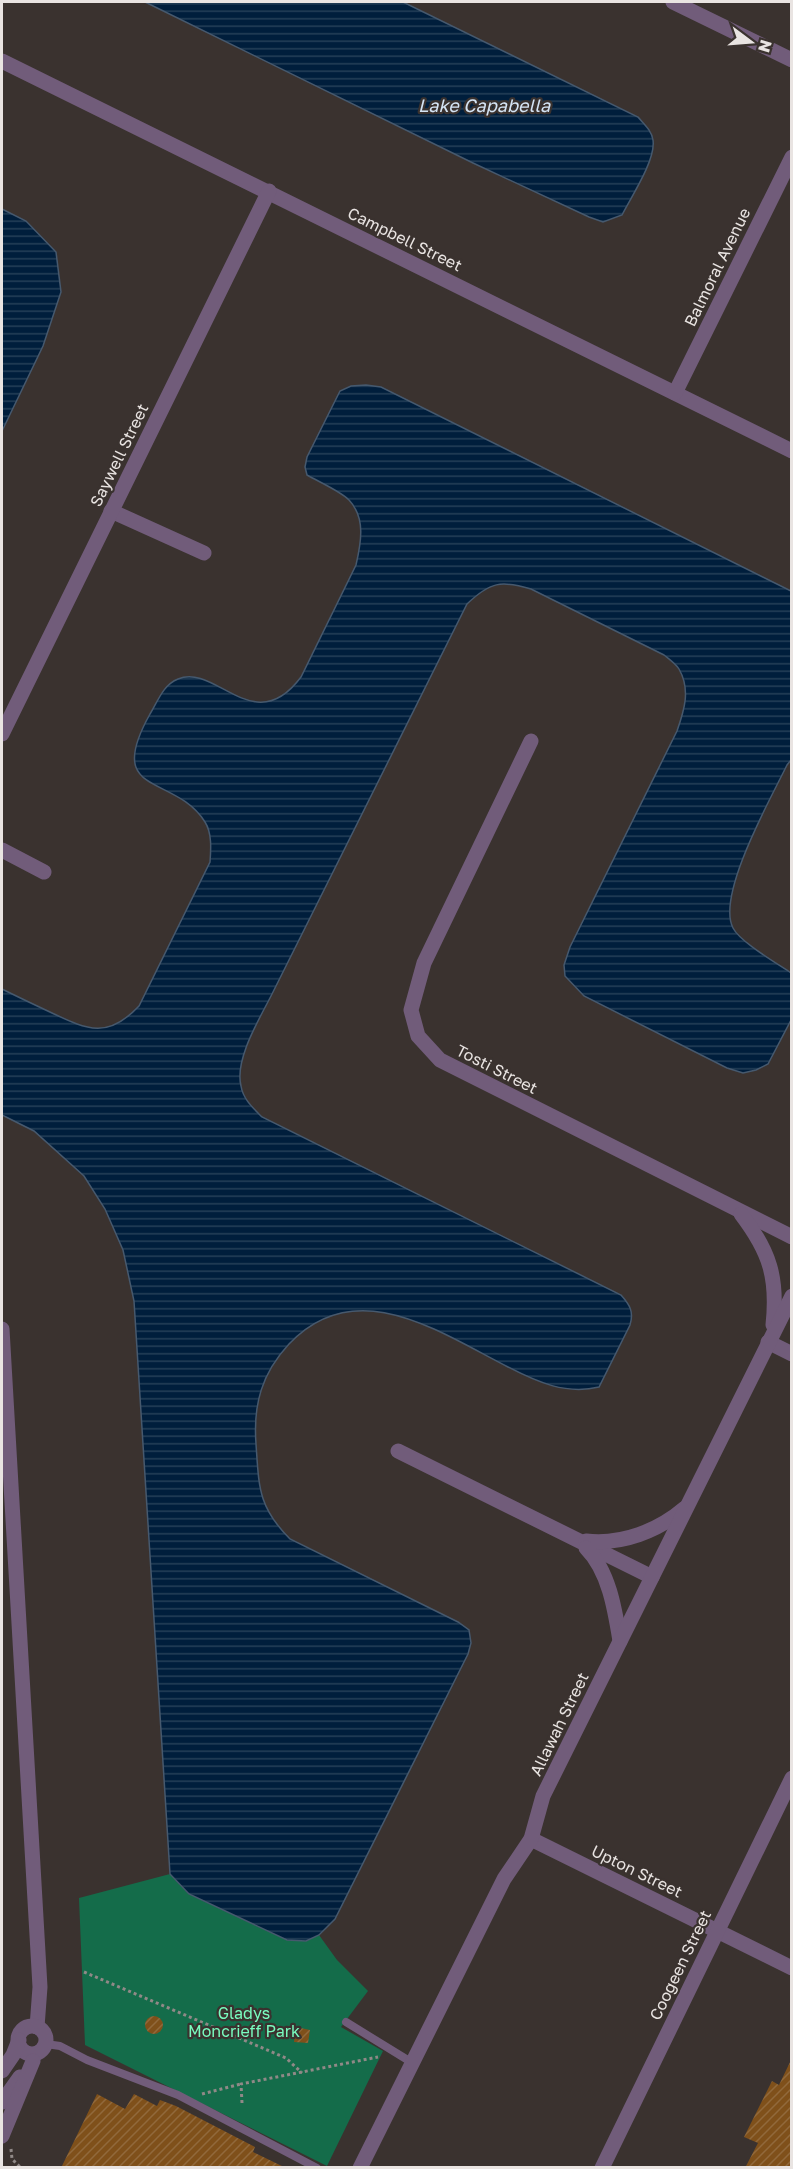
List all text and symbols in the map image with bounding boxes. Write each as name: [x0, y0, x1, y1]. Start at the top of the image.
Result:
north arrow: [721, 12, 781, 72]
text: N: [754, 38, 777, 55]
water label: Lake Capabella: [418, 94, 551, 116]
street label: Campbell Street: [345, 203, 465, 275]
street label: Balmoral Avenue: [680, 204, 754, 330]
street label: Saywell Street: [85, 400, 153, 510]
street label: Tosti Street: [453, 1040, 541, 1098]
street label: Allawah Street: [525, 1669, 593, 1779]
street label: Upton Street: [588, 1840, 686, 1902]
street label: Coogeen Street: [645, 1907, 715, 2023]
park label: Gladys Moncrieff Park: [188, 2003, 300, 2041]

